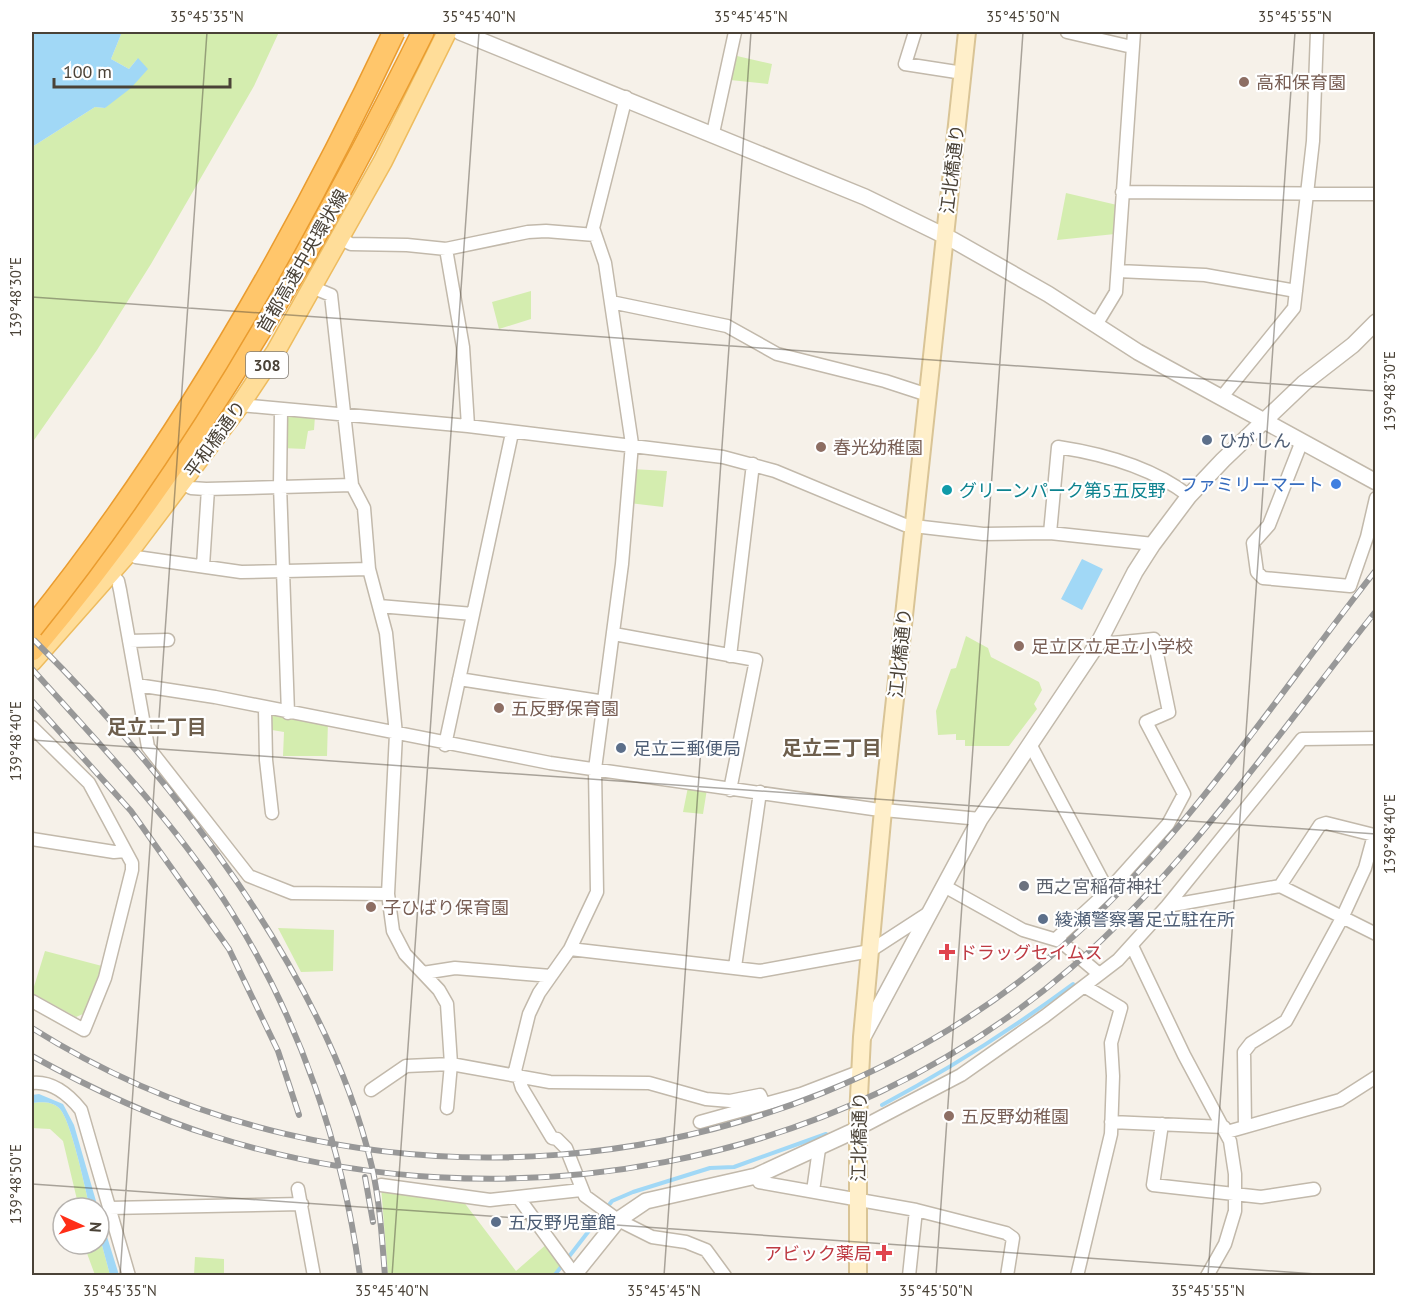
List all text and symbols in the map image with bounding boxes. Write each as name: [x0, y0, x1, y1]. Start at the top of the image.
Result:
text: 35°45'35"N: [170, 7, 244, 26]
text: 35°45'40"N: [442, 7, 516, 26]
text: 35°45'45"N: [714, 7, 788, 26]
text: 35°45'50"N: [986, 7, 1060, 26]
text: 35°45'55"N: [1258, 7, 1332, 26]
scale bar: [54, 51, 230, 89]
text: 100 m: [63, 60, 112, 83]
place label: 高和保育園: [1256, 71, 1346, 94]
marker: 高和保育園: [1237, 75, 1251, 89]
street label: 江北橋通り: [935, 123, 969, 215]
street label: 首都高速中央環状線: [252, 185, 352, 337]
text: 139°48'30"E: [6, 257, 25, 337]
text: 139°48'30"E: [1380, 351, 1399, 431]
road number: 308: [246, 352, 288, 378]
street label: 平和橋通り: [179, 396, 251, 482]
place label: ひがしん: [1219, 429, 1291, 452]
marker: ひがしん: [1200, 433, 1214, 447]
place label: 春光幼稚園: [833, 436, 923, 459]
marker: 春光幼稚園: [814, 440, 828, 454]
place label: ファミリーマート: [1180, 473, 1324, 496]
marker: ファミリーマート: [1329, 477, 1343, 491]
place label: グリーンパーク第5五反野: [959, 479, 1166, 502]
marker: グリーンパーク第5五反野: [940, 483, 954, 497]
street label: 江北橋通り: [884, 607, 916, 699]
place label: 足立区立足立小学校: [1031, 635, 1193, 658]
marker: 足立区立足立小学校: [1012, 639, 1026, 653]
place label: 五反野保育園: [511, 697, 619, 720]
text: 139°48'40"E: [6, 701, 25, 781]
marker: 五反野保育園: [492, 701, 506, 715]
district label: 足立二丁目: [107, 714, 207, 740]
district label: 足立三丁目: [782, 735, 882, 761]
place label: 足立三郵便局: [633, 737, 741, 760]
marker: 足立三郵便局: [614, 741, 628, 755]
text: 139°48'40"E: [1380, 794, 1399, 874]
place label: 西之宮稲荷神社: [1036, 875, 1162, 898]
marker: 西之宮稲荷神社: [1017, 879, 1031, 893]
place label: 子ひばり保育園: [383, 896, 509, 919]
marker: 子ひばり保育園: [364, 900, 378, 914]
place label: 綾瀬警察署足立駐在所: [1055, 908, 1235, 931]
marker: 綾瀬警察署足立駐在所: [1036, 912, 1050, 926]
place label: ドラッグセイムス: [959, 941, 1103, 964]
marker: ドラッグセイムス: [940, 945, 954, 959]
street label: 江北橋通り: [847, 1092, 871, 1182]
place label: 五反野幼稚園: [961, 1105, 1069, 1128]
marker: 五反野幼稚園: [942, 1109, 956, 1123]
text: 139°48'50"E: [6, 1144, 25, 1224]
north arrow: [51, 1196, 111, 1256]
place label: 五反野児童館: [508, 1211, 616, 1234]
marker: 五反野児童館: [489, 1215, 503, 1229]
text: N: [86, 1221, 106, 1233]
place label: アビック薬局: [764, 1242, 872, 1265]
marker: アビック薬局: [877, 1246, 891, 1260]
text: 35°45'35"N: [83, 1281, 157, 1300]
text: 35°45'40"N: [355, 1281, 429, 1300]
text: 35°45'45"N: [627, 1281, 701, 1300]
text: 35°45'50"N: [899, 1281, 973, 1300]
text: 35°45'55"N: [1171, 1281, 1245, 1300]

